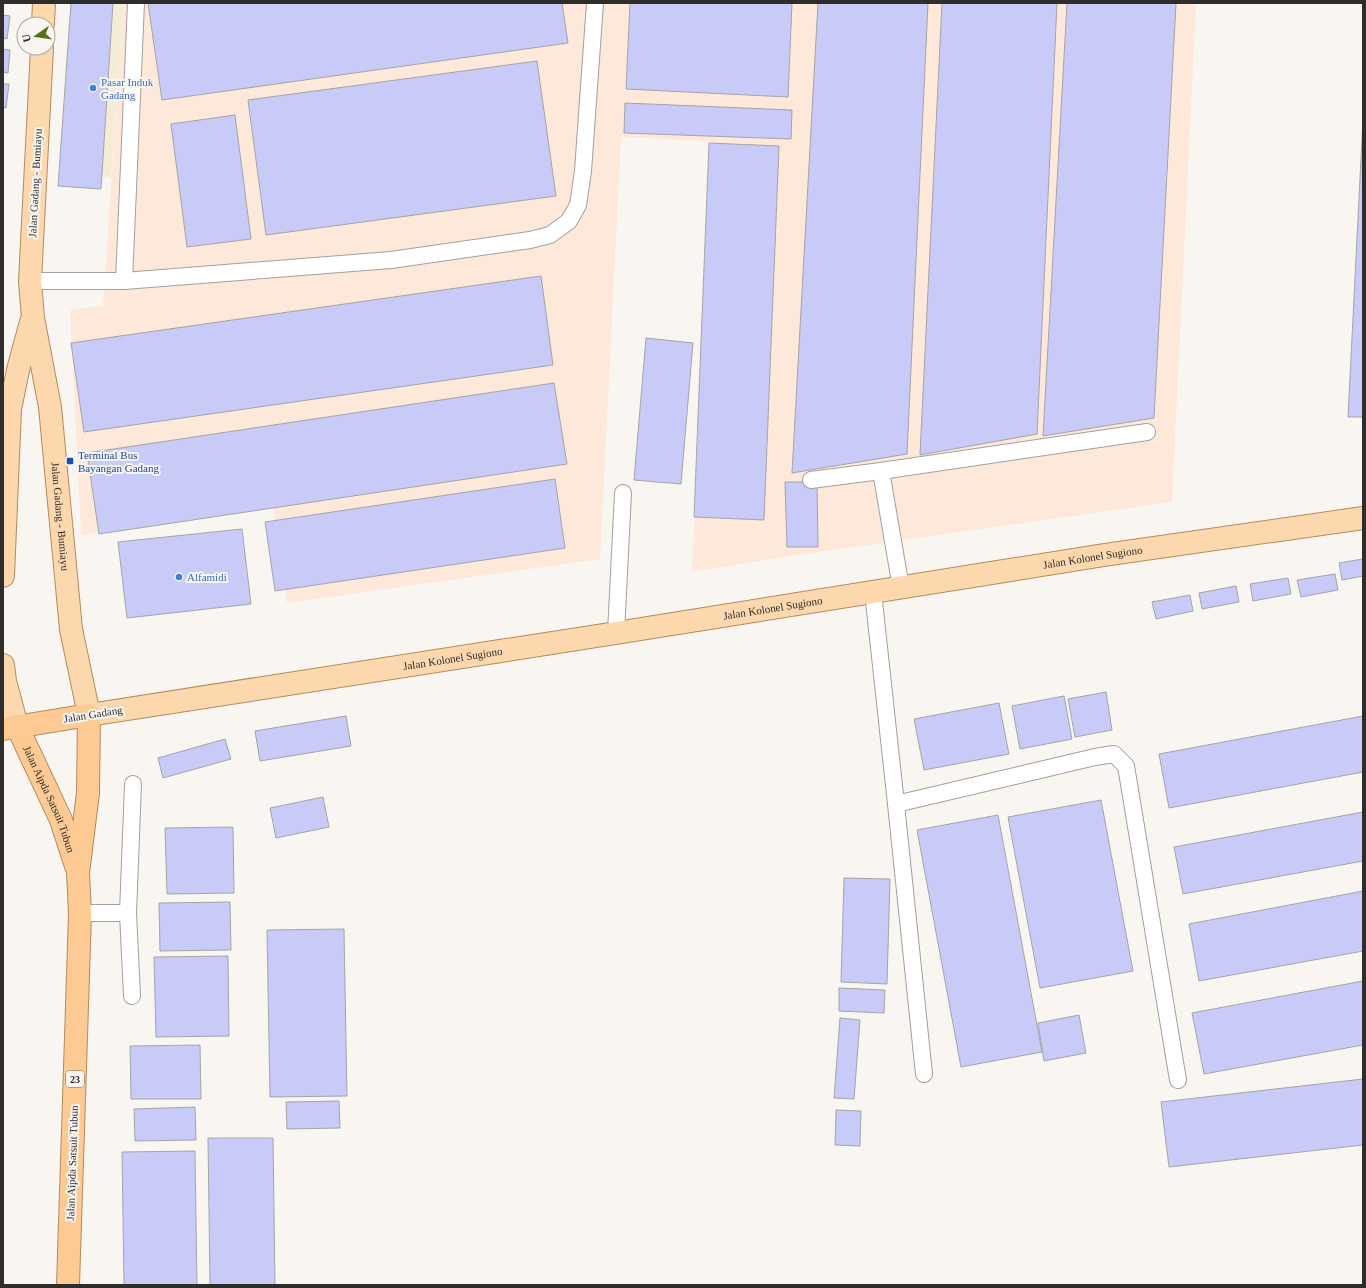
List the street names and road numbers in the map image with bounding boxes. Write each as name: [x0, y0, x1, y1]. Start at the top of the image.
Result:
street label: Jalan Gadang - Bumiayu: [26, 128, 44, 238]
street label: Jalan Gadang - Bumiayu: [49, 462, 72, 572]
street label: Jalan Kolonel Sugiono: [1042, 544, 1144, 571]
street label: Jalan Kolonel Sugiono: [722, 594, 824, 622]
street label: Jalan Kolonel Sugiono: [402, 645, 504, 672]
street label: Jalan Gadang: [63, 703, 124, 725]
street label: Jalan Aipda Satsuit Tubun: [21, 744, 77, 855]
road number: 23: [66, 1071, 84, 1087]
street label: Jalan Aipda Satsuit Tubun: [64, 1105, 80, 1221]

